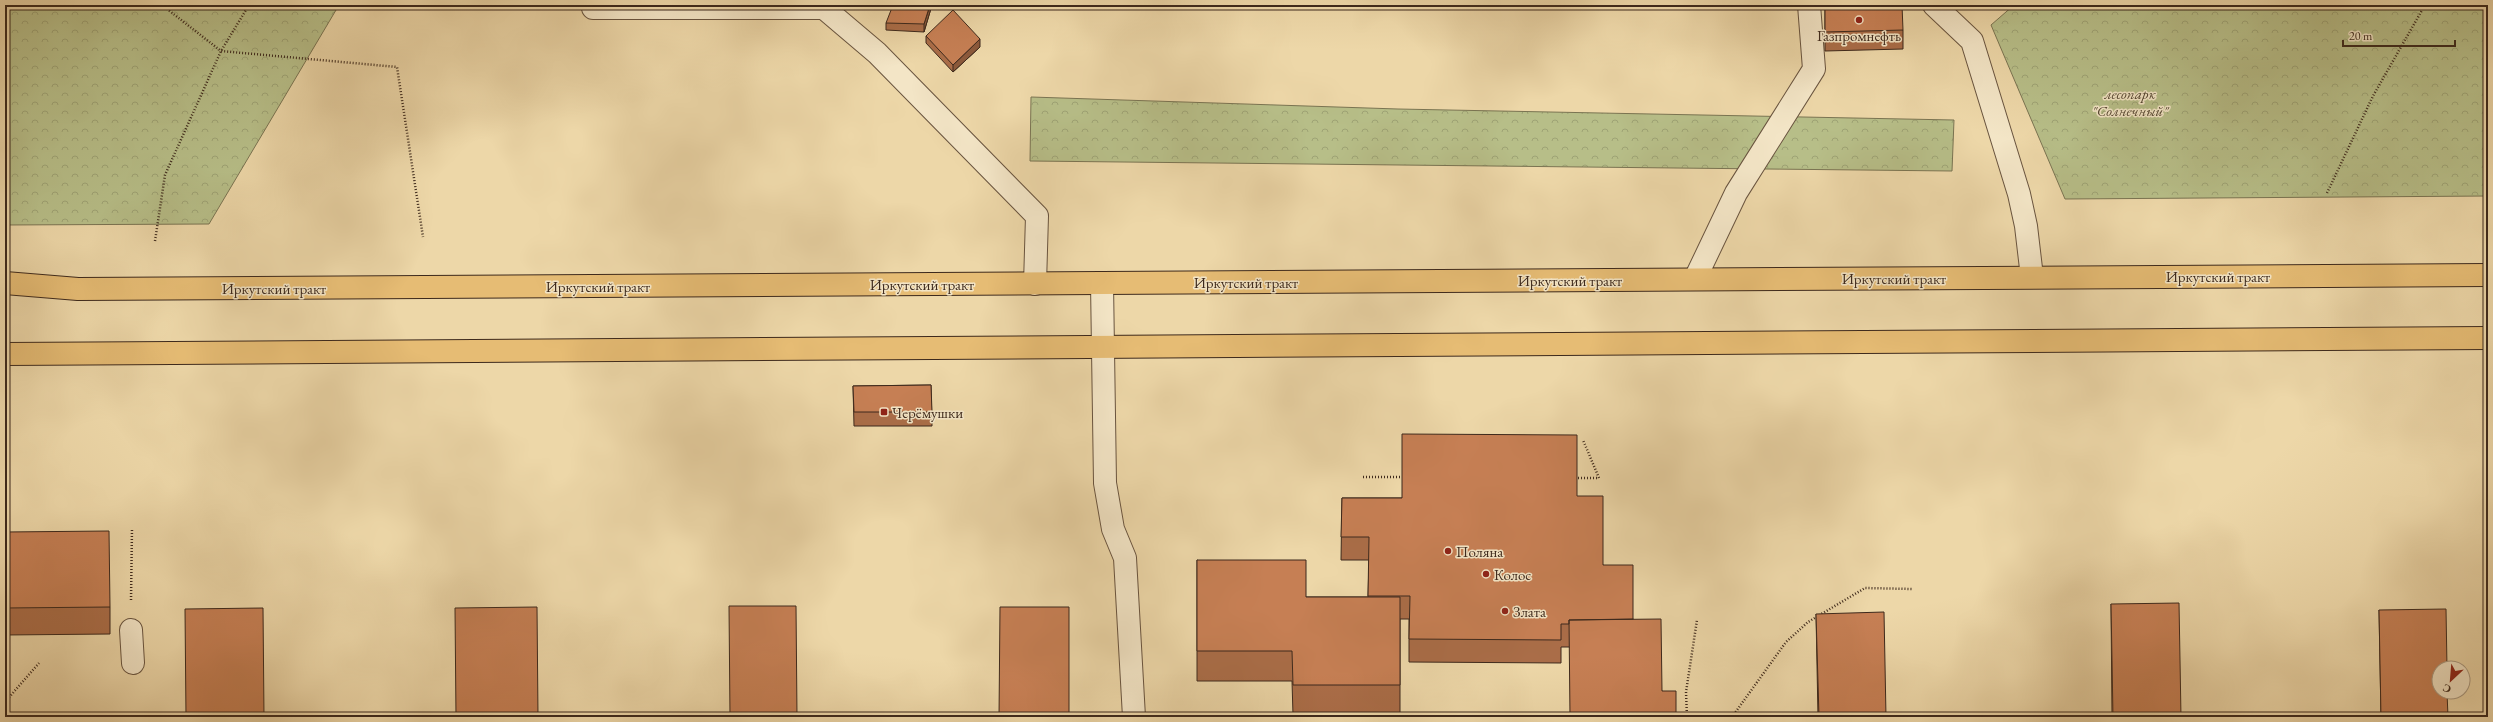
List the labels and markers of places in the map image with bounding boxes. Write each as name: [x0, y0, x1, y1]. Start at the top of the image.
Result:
marker: Газпромнефть: [1854, 15, 1864, 25]
place label: Газпромнефть: [1817, 26, 1901, 45]
place label: Черёмушки: [892, 403, 963, 422]
marker: Черёмушки: [879, 407, 889, 417]
place label: Поляна: [1456, 542, 1503, 561]
marker: Поляна: [1443, 546, 1453, 556]
place label: Колос: [1494, 565, 1531, 584]
marker: Колос: [1481, 569, 1491, 579]
place label: Злата: [1513, 602, 1546, 621]
marker: Злата: [1500, 606, 1510, 616]

